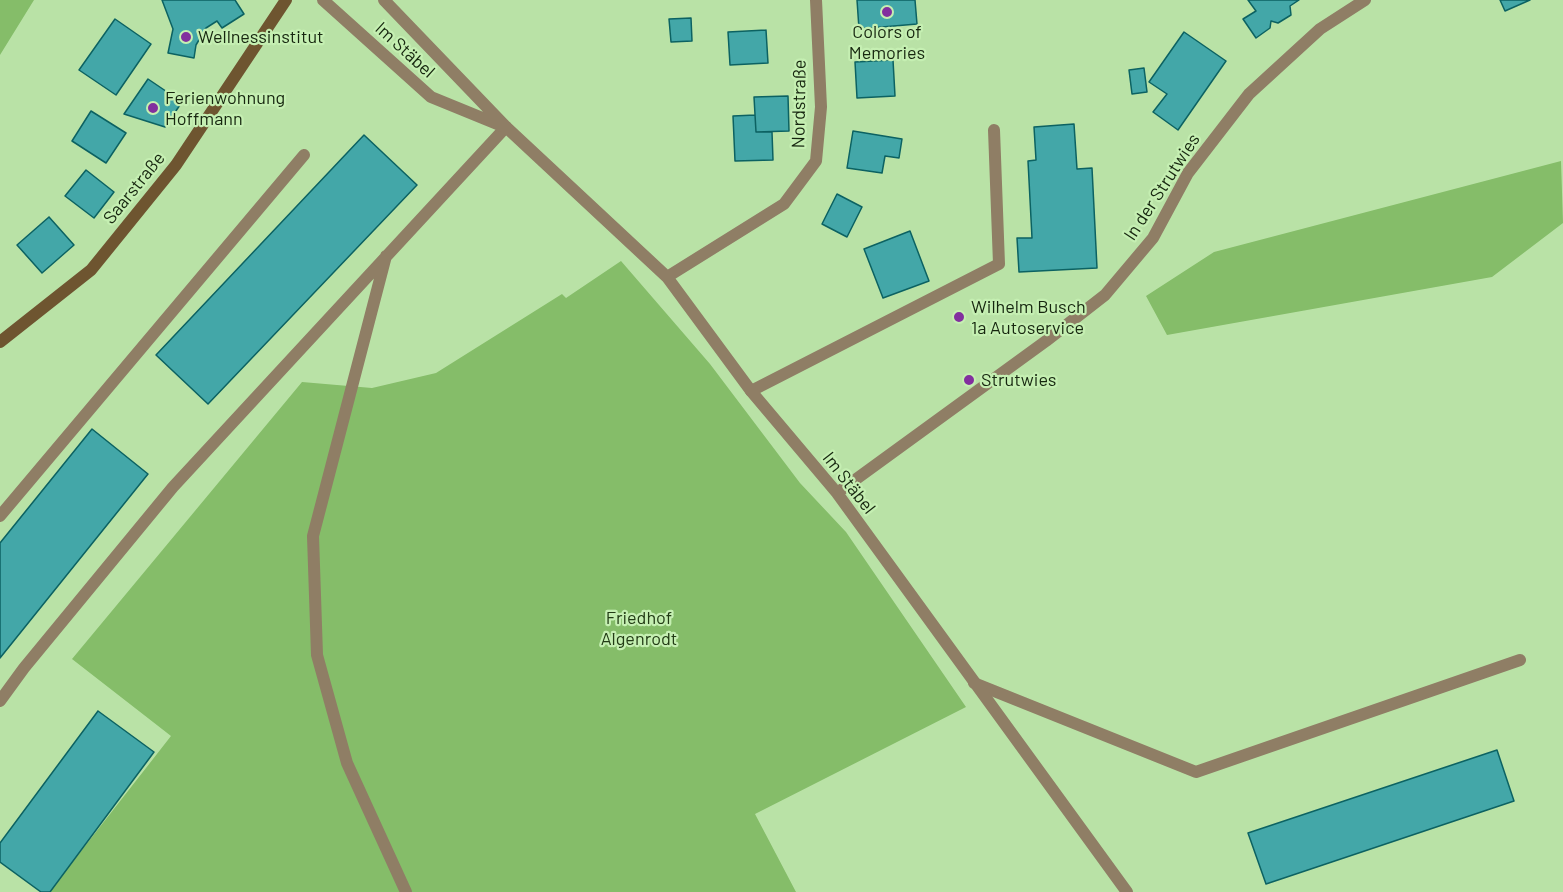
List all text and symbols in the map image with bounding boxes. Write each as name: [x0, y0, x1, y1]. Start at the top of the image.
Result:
marker: Colors of Memories: [880, 5, 894, 19]
street label: Im Stäbel: [371, 18, 439, 82]
place label: Colors of Memories: [849, 21, 925, 63]
place label: Wellnessinstitut: [198, 26, 324, 48]
marker: Wellnessinstitut: [179, 30, 193, 44]
street label: Nordstraße: [787, 59, 811, 149]
place label: Ferienwohnung Hoffmann: [165, 87, 285, 130]
marker: Ferienwohnung Hoffmann: [146, 101, 160, 115]
street label: In der Strutwies: [1119, 130, 1205, 244]
street label: Saarstraße: [99, 148, 169, 228]
place label: Wilhelm Busch 1a Autoservice: [971, 296, 1086, 338]
marker: Wilhelm Busch 1a Autoservice: [952, 310, 966, 324]
place label: Strutwies: [981, 369, 1056, 391]
marker: Strutwies: [962, 373, 976, 387]
street label: Im Stäbel: [818, 448, 880, 518]
park label: Friedhof Algenrodt: [601, 607, 677, 650]

